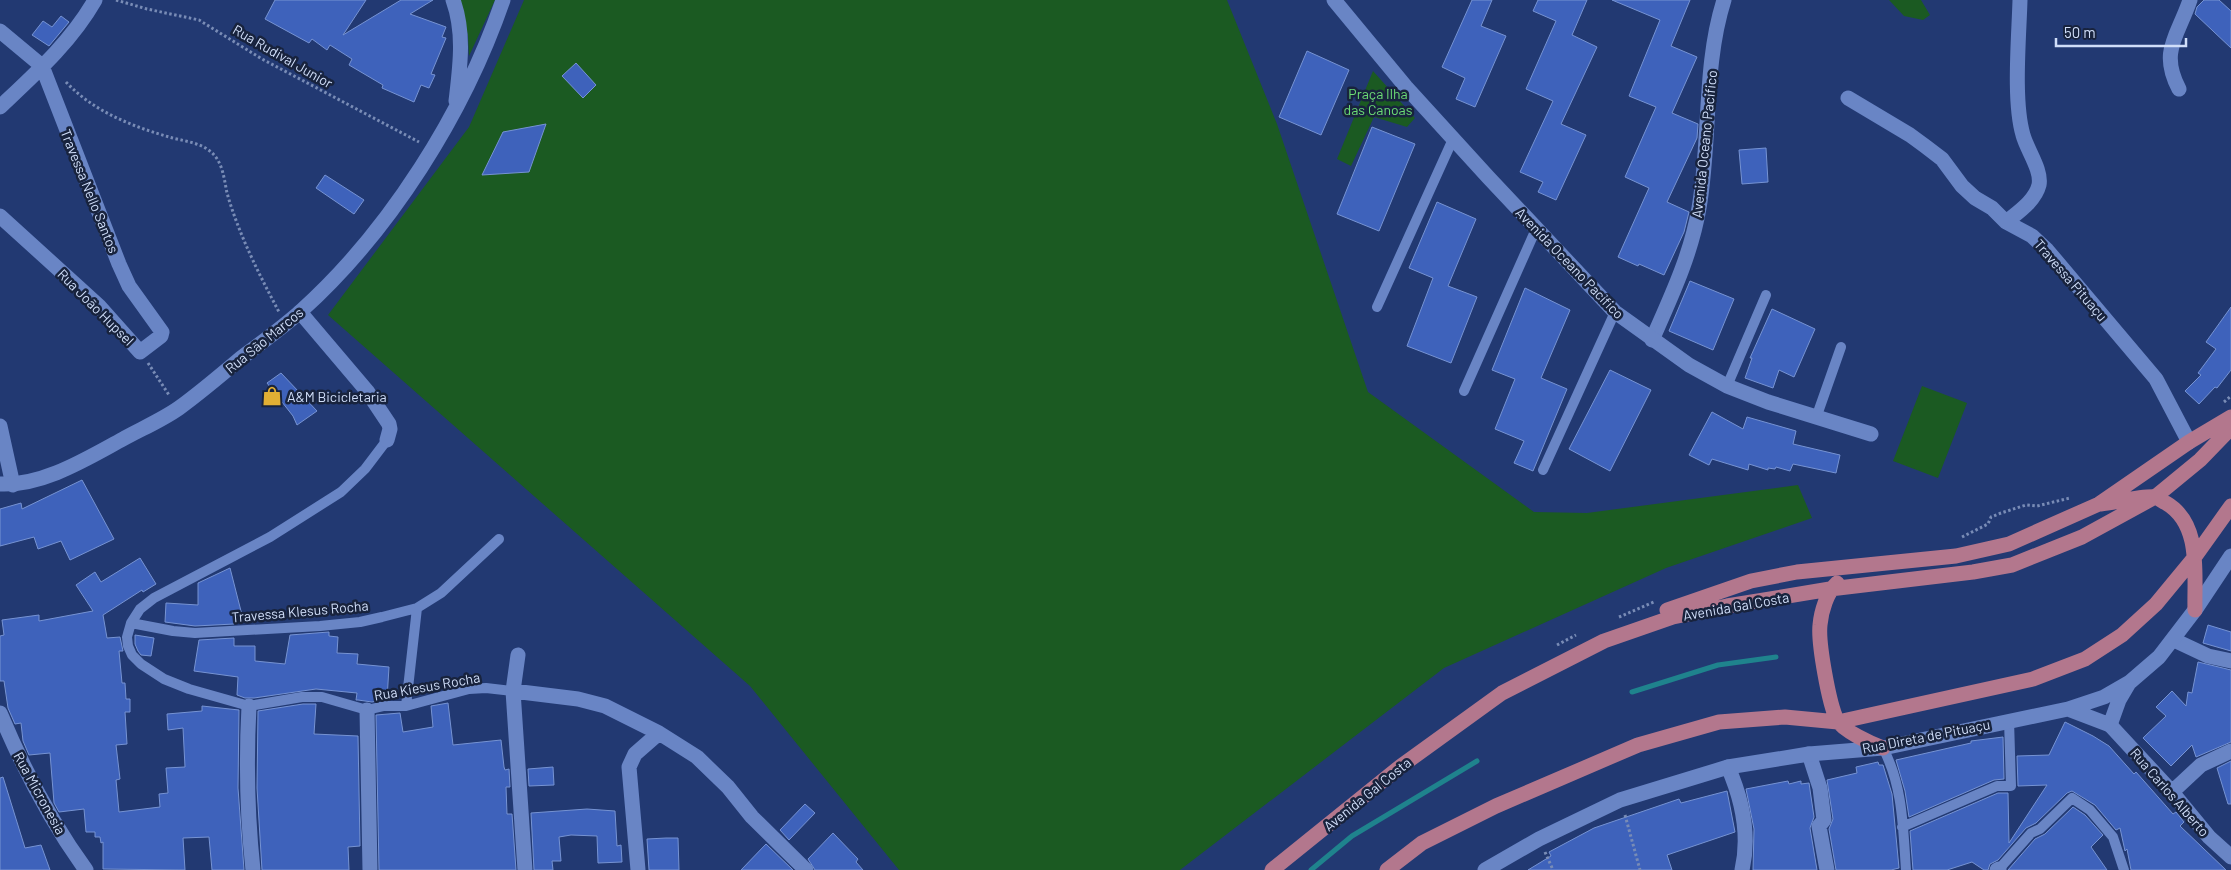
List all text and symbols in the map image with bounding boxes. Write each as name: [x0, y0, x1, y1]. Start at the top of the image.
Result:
scale bar: [2056, 15, 2186, 47]
street label: Rua Rudival Junior: [230, 21, 336, 91]
text: 50 m: [2064, 23, 2096, 41]
street label: Avenida Oceano Pacifico: [1688, 69, 1720, 219]
park label: Praça Ilha das Canoas: [1344, 85, 1413, 118]
street label: Travessa Nello Santos: [57, 127, 123, 256]
street label: Avenida Oceano Pacífico: [1512, 204, 1628, 322]
street label: Travessa Pituaçu: [2031, 236, 2111, 324]
street label: Rua João Hupsel: [54, 265, 138, 349]
street label: Rua São Marcos: [222, 303, 307, 377]
shop icon: A&M Bicicletaria: [261, 385, 283, 407]
place label: A&M Bicicletaria: [287, 388, 387, 405]
street label: Avenida Gal Costa: [1682, 588, 1790, 624]
street label: Travessa Klesus Rocha: [231, 597, 369, 625]
street label: Rua Kiesus Rocha: [373, 668, 481, 704]
street label: Rua Direta de Pituaçu: [1861, 715, 1991, 757]
street label: Rua Carlos Alberto: [2127, 744, 2213, 840]
street label: Rua Micronesia: [10, 749, 70, 837]
street label: Avenida Gal Costa: [1320, 754, 1414, 834]

